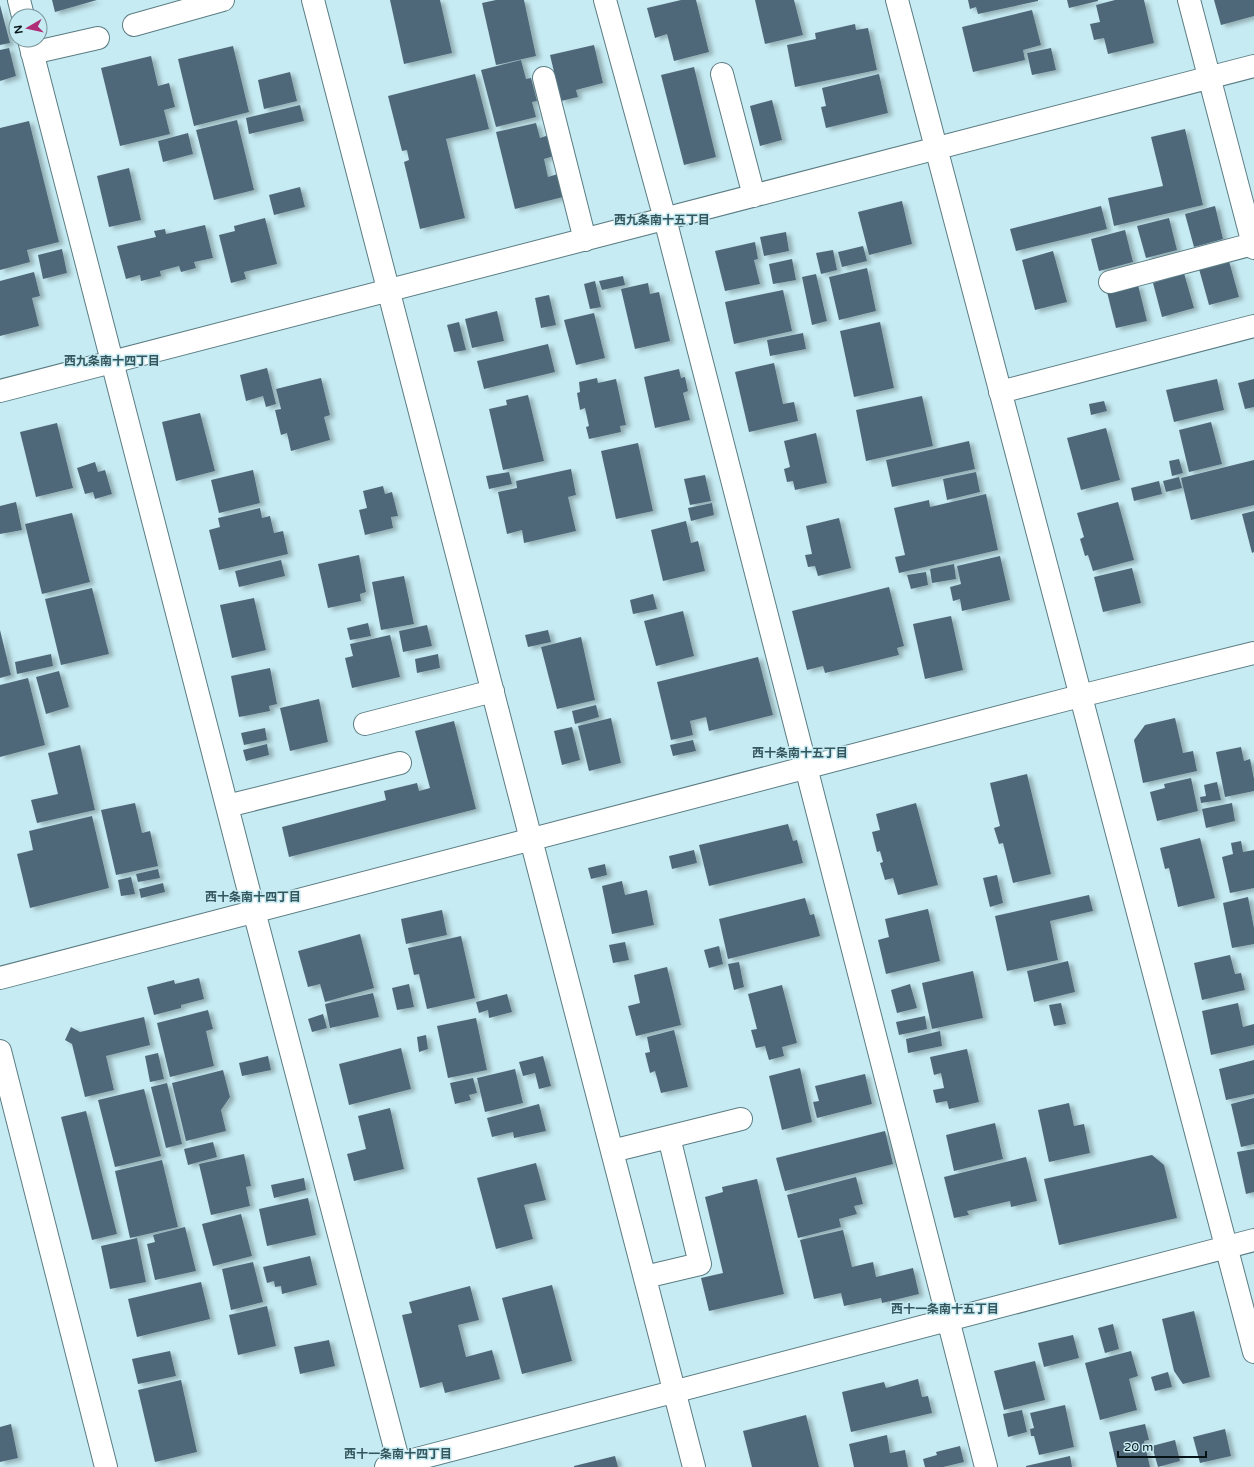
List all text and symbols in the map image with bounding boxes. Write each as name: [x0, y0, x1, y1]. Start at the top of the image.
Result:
north arrow: [8, 8, 48, 48]
text: N: [12, 24, 26, 35]
district label: 西九条南十五丁目: [614, 213, 710, 227]
district label: 西九条南十四丁目: [64, 354, 160, 368]
district label: 西十条南十五丁目: [752, 746, 848, 760]
district label: 西十条南十四丁目: [205, 890, 301, 904]
district label: 西十一条南十五丁目: [891, 1302, 999, 1316]
scale bar: [1118, 1433, 1206, 1459]
text: 20 m: [1124, 1440, 1153, 1454]
district label: 西十一条南十四丁目: [344, 1447, 452, 1461]

